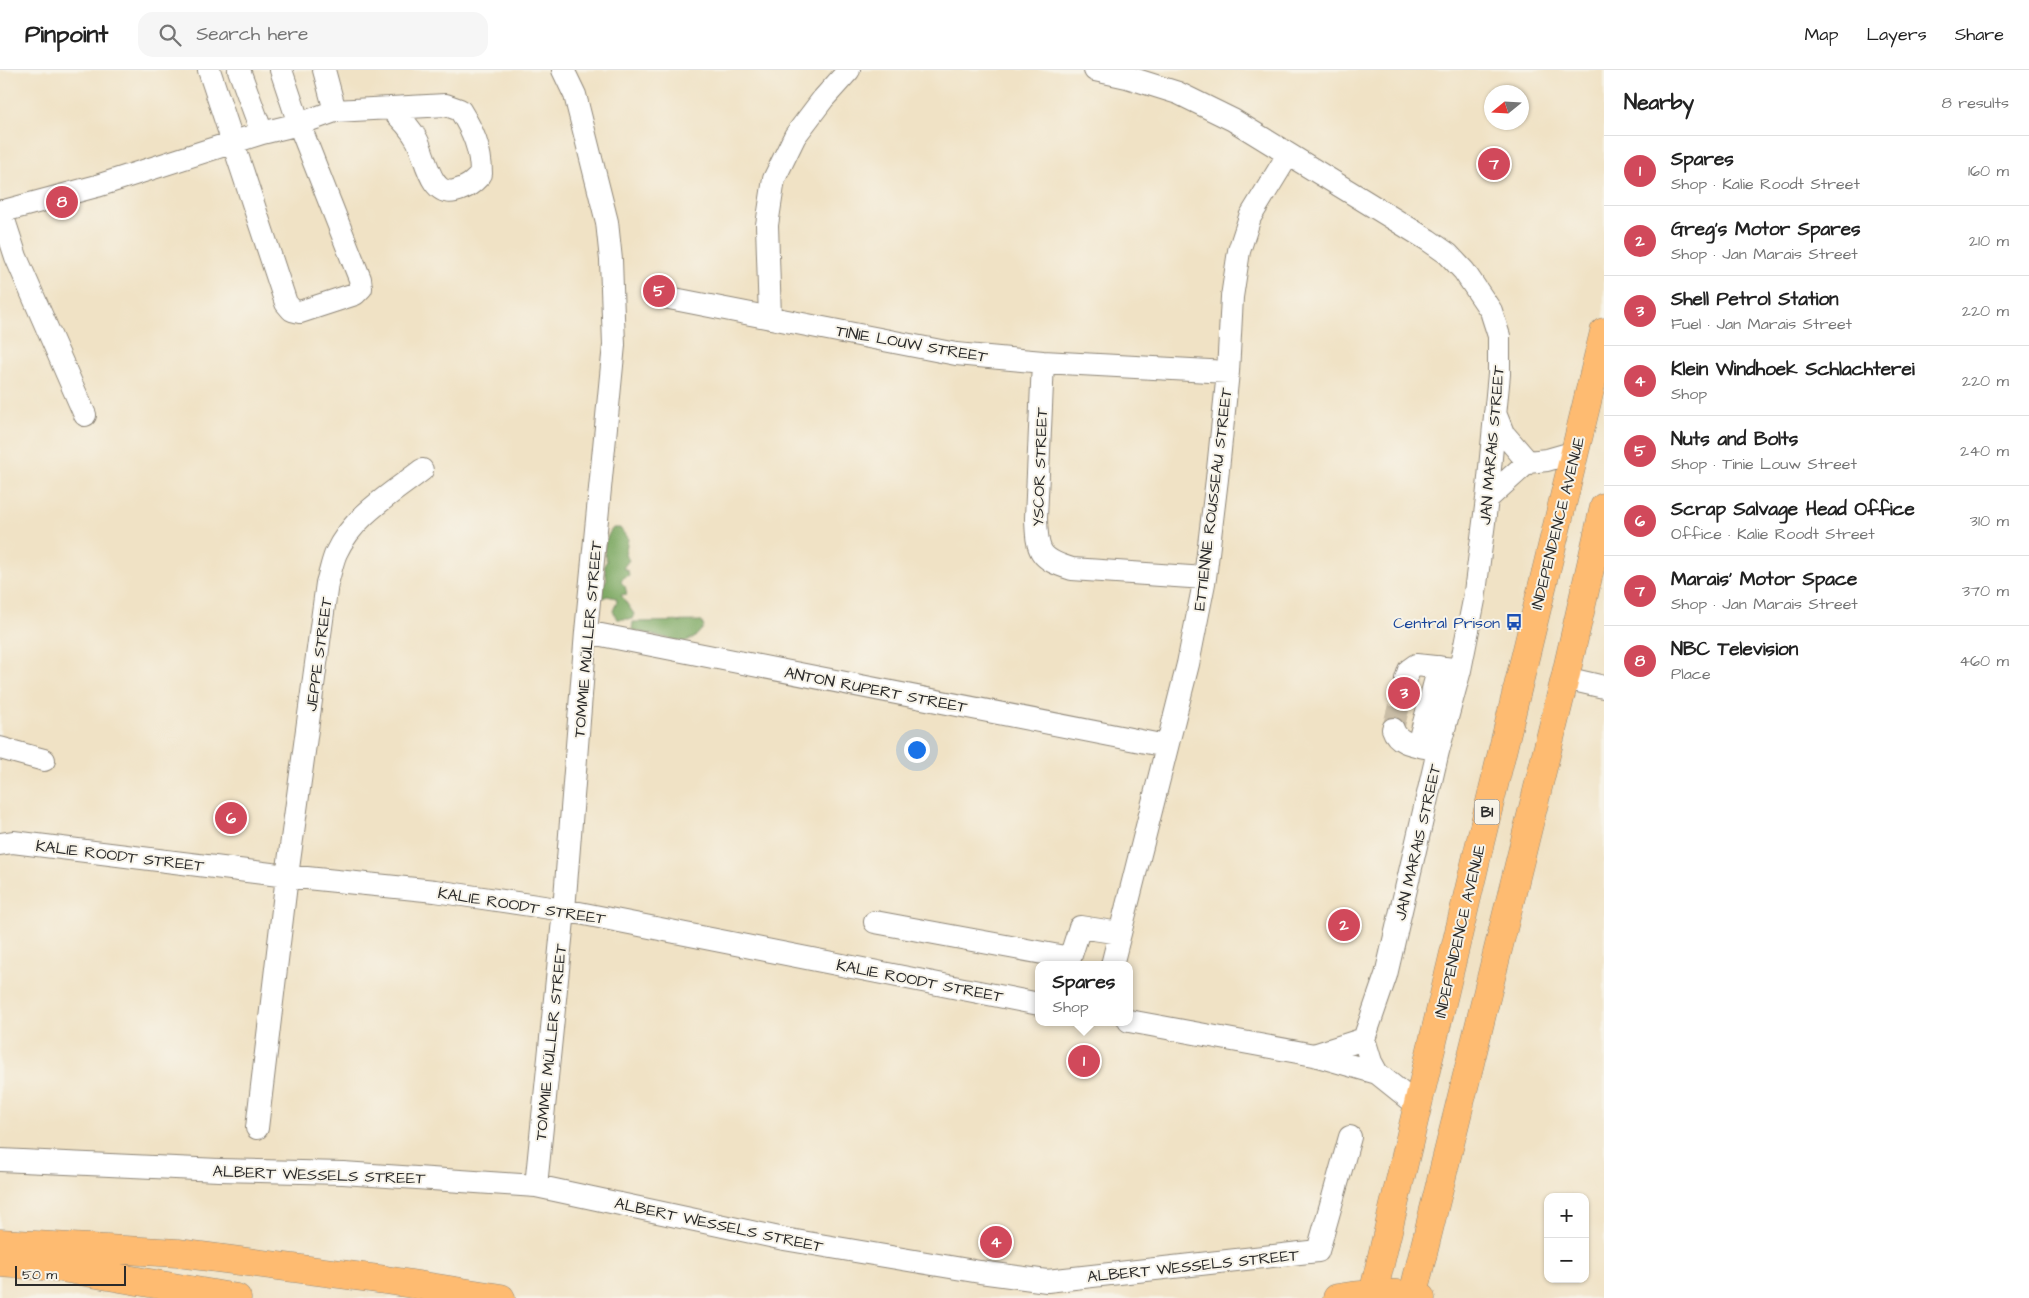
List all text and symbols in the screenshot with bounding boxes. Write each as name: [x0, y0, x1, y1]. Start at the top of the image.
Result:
search box: [138, 12, 488, 57]
text: Pinpoint: [25, 18, 108, 52]
icon: search: [156, 21, 184, 49]
text: Search here: [196, 21, 308, 48]
text: Map: [1804, 22, 1838, 47]
text: Layers: [1866, 22, 1927, 47]
text: Share: [1955, 22, 2004, 47]
north arrow: [1484, 85, 1529, 130]
text: Nearby: [1624, 88, 1694, 117]
text: 8 results: [1942, 92, 2009, 114]
pin: 7: [1478, 145, 1510, 183]
text: Spares: [1671, 146, 1734, 173]
text: 1: [1639, 160, 1641, 182]
text: 160 m: [1968, 160, 2009, 182]
text: Shop · Kalie Roodt Street: [1671, 173, 1860, 195]
pin: 8: [46, 183, 78, 221]
text: Greg's Motor Spares: [1671, 216, 1861, 243]
text: 2: [1635, 230, 1645, 252]
text: 210 m: [1969, 230, 2009, 252]
text: Shop · Jan Marais Street: [1671, 243, 1858, 265]
pin: 5: [643, 272, 675, 310]
text: Shell Petrol Station: [1671, 286, 1839, 313]
text: 3: [1636, 300, 1644, 322]
text: 220 m: [1962, 300, 2009, 322]
text: Fuel · Jan Marais Street: [1671, 313, 1852, 335]
street label: TINIE LOUW STREET: [834, 320, 989, 368]
text: Klein Windhoek Schlachterei: [1671, 356, 1915, 383]
street label: JAN MARAIS STREET: [1474, 364, 1510, 526]
text: 4: [1635, 370, 1645, 392]
text: 220 m: [1962, 370, 2009, 392]
text: Shop: [1671, 383, 1707, 405]
street label: ETTIENNE ROUSSEAU STREET: [1188, 386, 1238, 612]
street label: YSCOR STREET: [1027, 407, 1053, 527]
text: Nuts and Bolts: [1671, 426, 1798, 453]
street label: INDEPENDENCE AVENUE: [1526, 434, 1590, 612]
text: 5: [1634, 440, 1646, 462]
text: 240 m: [1960, 440, 2009, 462]
text: Shop · Tinie Louw Street: [1671, 453, 1857, 475]
text: Scrap Salvage Head Office: [1671, 496, 1915, 523]
text: 6: [1635, 510, 1645, 532]
text: 310 m: [1970, 510, 2009, 532]
text: Office · Kalie Roodt Street: [1671, 523, 1875, 545]
street label: TOMMIE MÜLLER STREET: [568, 540, 608, 739]
text: Marais' Motor Space: [1671, 566, 1857, 593]
text: 7: [1635, 580, 1645, 602]
text: 370 m: [1962, 580, 2009, 602]
text: Shop · Jan Marais Street: [1671, 593, 1858, 615]
street label: JEPPE STREET: [300, 596, 338, 713]
place label: Central Prison: [1393, 612, 1500, 634]
bus stop icon: Central Prison: [1504, 612, 1524, 632]
text: NBC Television: [1671, 636, 1798, 663]
text: 8: [1635, 650, 1645, 672]
text: 460 m: [1959, 650, 2009, 672]
street label: ANTON RUPERT STREET: [783, 661, 969, 719]
text: Place: [1671, 663, 1711, 685]
pin: 3: [1388, 674, 1420, 712]
your location: [904, 737, 930, 763]
street label: JAN MARAIS STREET: [1389, 762, 1447, 923]
pin: 6: [215, 799, 247, 837]
road number: B1: [1474, 800, 1500, 824]
street label: KALIE ROODT STREET: [34, 835, 205, 877]
street label: INDEPENDENCE AVENUE: [1429, 842, 1491, 1020]
street label: KALIE ROODT STREET: [436, 882, 607, 930]
pin: 2: [1328, 906, 1360, 944]
street label: TOMMIE MÜLLER STREET: [530, 943, 572, 1142]
street label: KALIE ROODT STREET: [835, 954, 1005, 1008]
popup: [1035, 961, 1133, 1026]
text: Spares: [1053, 969, 1115, 996]
text: Shop: [1053, 996, 1089, 1018]
pin: 1: [1068, 1042, 1100, 1080]
street label: ALBERT WESSELS STREET: [212, 1160, 426, 1190]
street label: ALBERT WESSELS STREET: [612, 1192, 825, 1258]
map controls: [1544, 1193, 1589, 1283]
button: +: [1544, 1193, 1589, 1238]
pin: 4: [980, 1223, 1012, 1261]
button: −: [1544, 1238, 1589, 1283]
street label: ALBERT WESSELS STREET: [1086, 1244, 1300, 1288]
scale bar: [15, 1263, 126, 1286]
text: 50 m: [22, 1265, 57, 1285]

